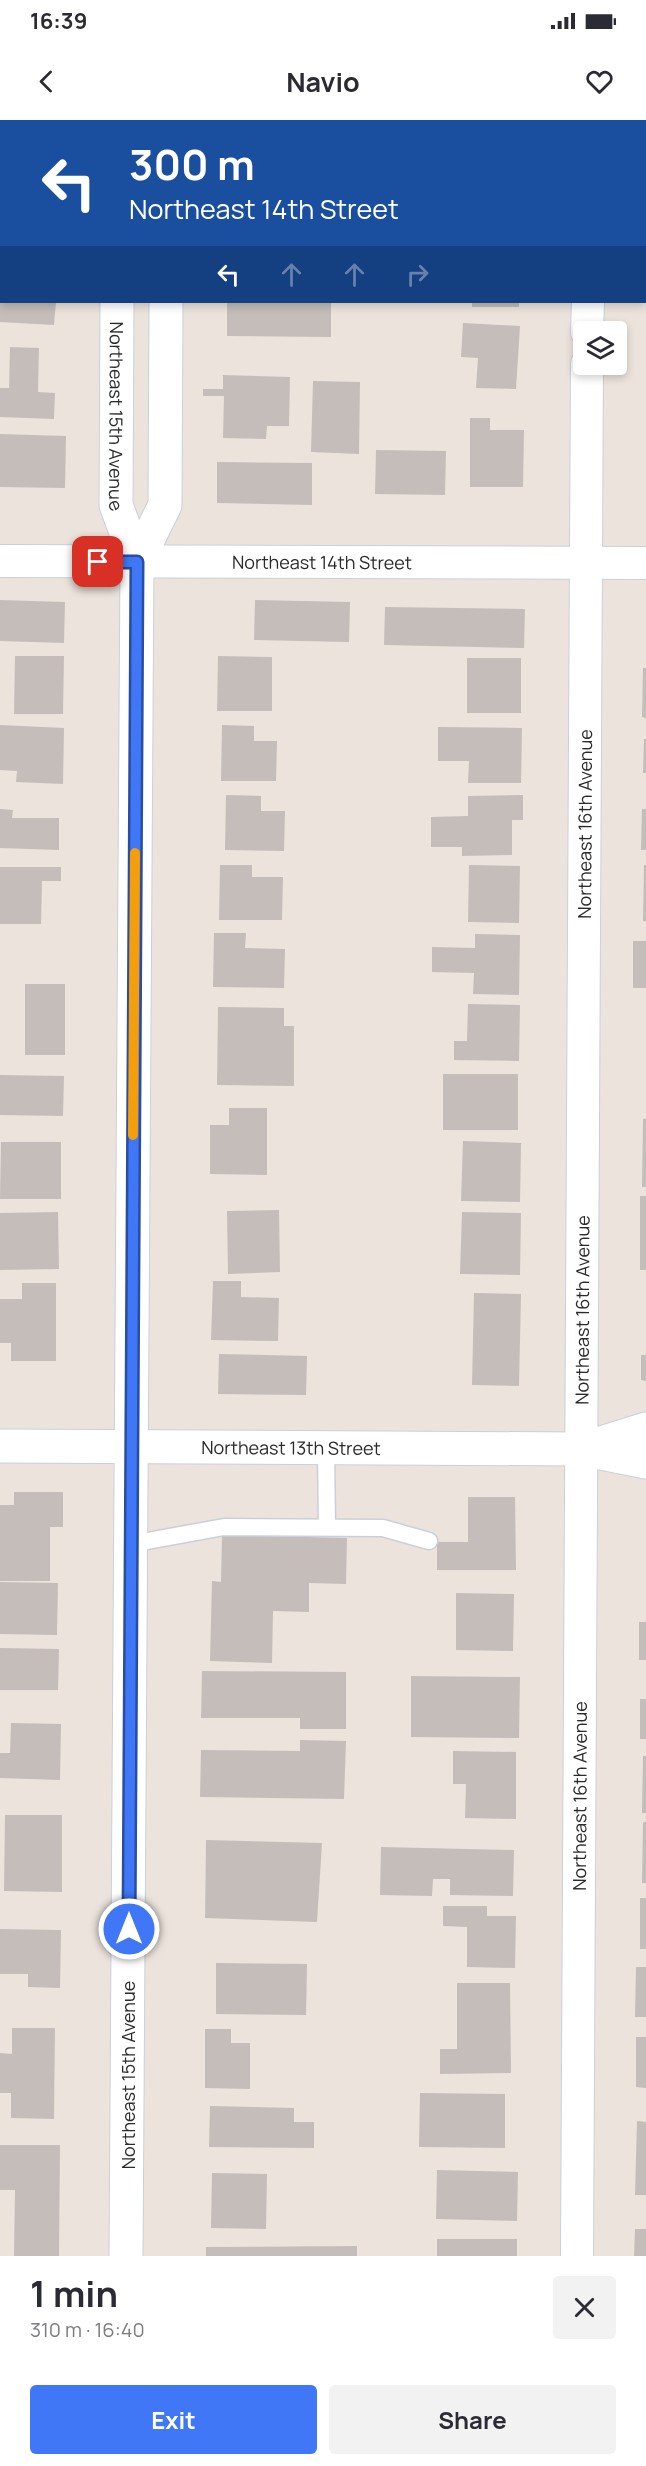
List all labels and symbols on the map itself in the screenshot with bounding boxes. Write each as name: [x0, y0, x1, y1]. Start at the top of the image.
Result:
street label: Northeast 15th Avenue: [103, 322, 129, 514]
pin: [72, 536, 123, 587]
street label: Northeast 14th Street: [232, 550, 412, 574]
street label: Northeast 16th Avenue: [572, 729, 597, 919]
street label: Northeast 16th Avenue: [569, 1215, 595, 1405]
street label: Northeast 13th Street: [201, 1435, 381, 1460]
street label: Northeast 16th Avenue: [567, 1701, 592, 1891]
position arrow: [97, 1897, 161, 1961]
street label: Northeast 15th Avenue: [116, 1981, 140, 2169]

